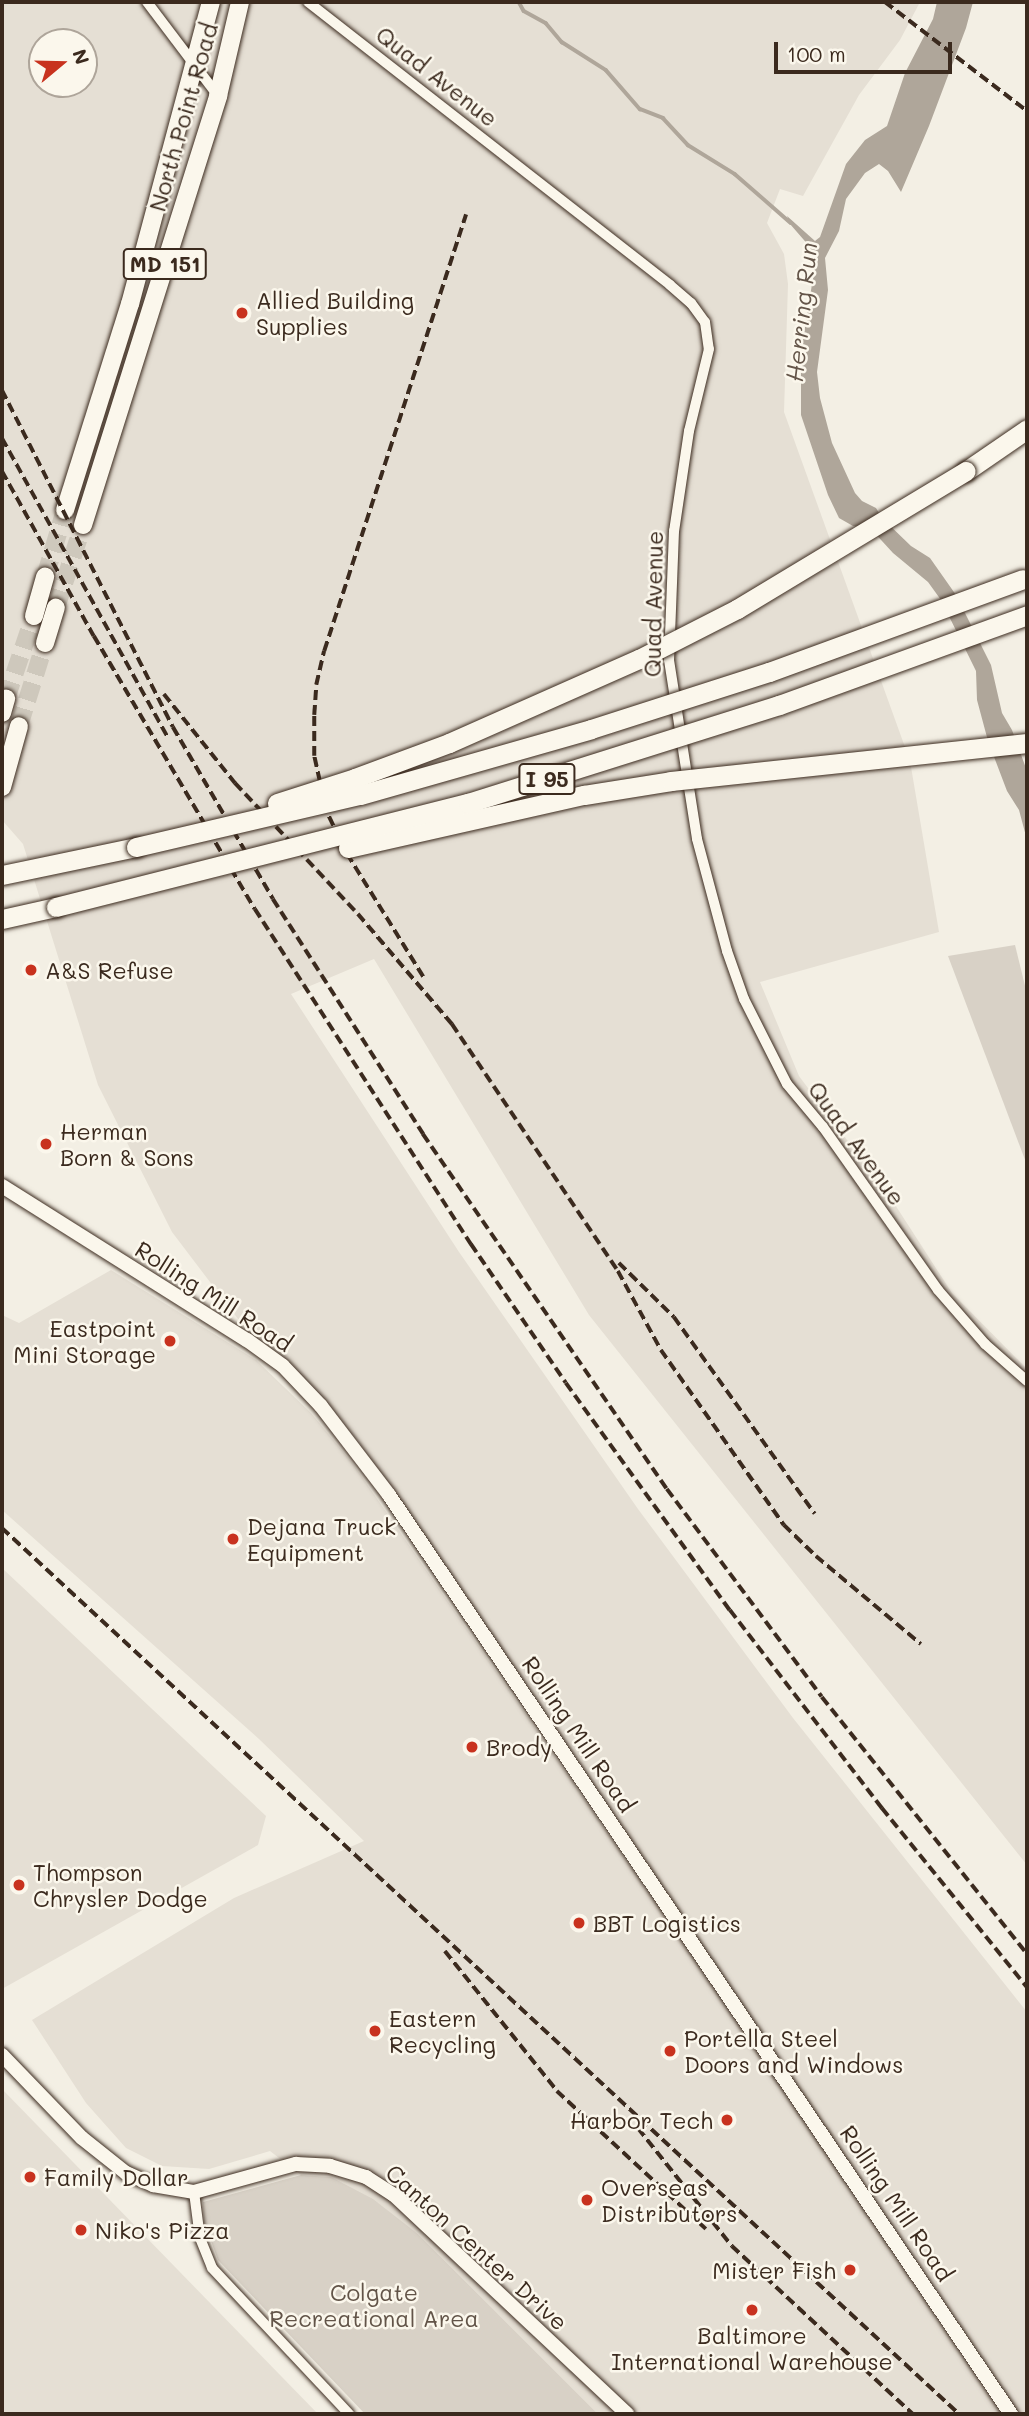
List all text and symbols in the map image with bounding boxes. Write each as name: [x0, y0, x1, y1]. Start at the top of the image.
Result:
street label: North Point Road: [143, 20, 223, 214]
street label: Quad Avenue: [371, 20, 503, 132]
north arrow: [28, 28, 98, 98]
scale bar: [777, 28, 956, 72]
text: 100 m: [787, 40, 846, 67]
text: N: [67, 46, 96, 68]
water label: Herring Run: [779, 241, 823, 383]
road number: MD 151: [121, 246, 209, 282]
place label: Allied Building Supplies: [256, 286, 414, 340]
marker: Allied Building Supplies: [234, 305, 250, 321]
street label: Quad Avenue: [638, 531, 668, 677]
road number: I 95: [517, 762, 577, 796]
place label: A&S Refuse: [45, 956, 174, 984]
marker: A&S Refuse: [23, 962, 39, 978]
street label: Quad Avenue: [803, 1076, 911, 1210]
place label: Herman Born & Sons: [60, 1117, 194, 1171]
marker: Herman Born & Sons: [38, 1136, 54, 1152]
street label: Rolling Mill Road: [130, 1235, 298, 1357]
place label: Eastpoint Mini Storage: [13, 1314, 156, 1368]
marker: Eastpoint Mini Storage: [162, 1333, 178, 1349]
place label: Dejana Truck Equipment: [247, 1512, 396, 1566]
marker: Dejana Truck Equipment: [225, 1531, 241, 1547]
street label: Rolling Mill Road: [517, 1651, 641, 1817]
place label: Brody: [486, 1733, 552, 1761]
marker: Brody: [464, 1739, 480, 1755]
place label: Thompson Chrysler Dodge: [33, 1858, 208, 1912]
marker: Thompson Chrysler Dodge: [11, 1877, 27, 1893]
place label: BBT Logistics: [593, 1909, 741, 1937]
marker: BBT Logistics: [571, 1915, 587, 1931]
place label: Eastern Recycling: [389, 2004, 496, 2058]
marker: Eastern Recycling: [367, 2023, 383, 2039]
place label: Portella Steel Doors and Windows: [684, 2024, 903, 2078]
marker: Portella Steel Doors and Windows: [662, 2043, 678, 2059]
place label: Harbor Tech: [570, 2106, 713, 2134]
marker: Harbor Tech: [719, 2112, 735, 2128]
street label: Rolling Mill Road: [835, 2120, 959, 2286]
street label: Canton Center Drive: [381, 2158, 573, 2336]
place label: Family Dollar: [44, 2163, 189, 2191]
marker: Family Dollar: [22, 2169, 38, 2185]
place label: Overseas Distributors: [601, 2173, 737, 2227]
marker: Overseas Distributors: [579, 2192, 595, 2208]
place label: Niko's Pizza: [95, 2216, 229, 2244]
marker: Niko's Pizza: [73, 2222, 89, 2238]
place label: Mister Fish: [712, 2256, 836, 2284]
marker: Mister Fish: [842, 2262, 858, 2278]
park label: Colgate Recreational Area: [269, 2278, 479, 2332]
marker: Baltimore International Warehouse: [744, 2302, 760, 2318]
place label: Baltimore International Warehouse: [611, 2321, 893, 2375]

